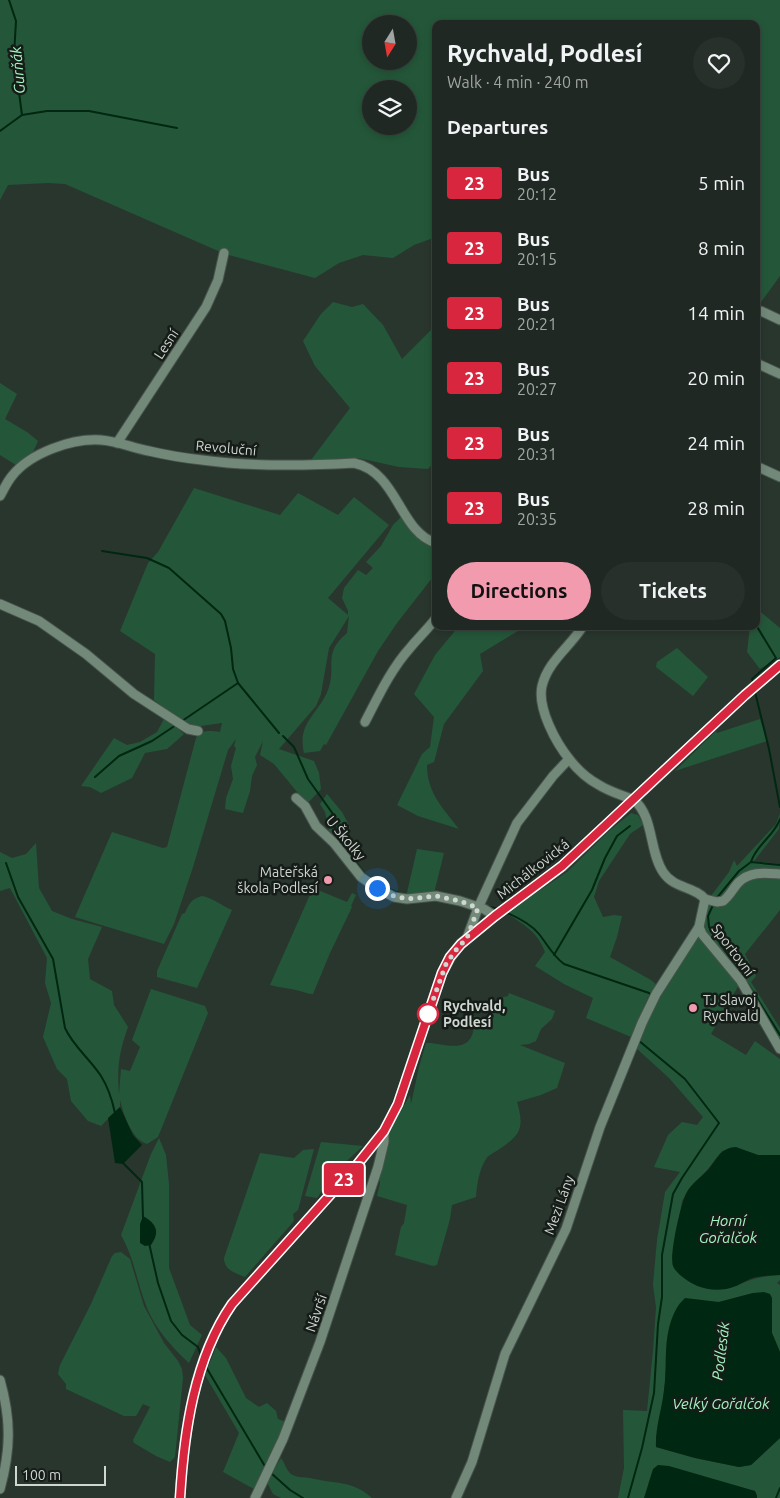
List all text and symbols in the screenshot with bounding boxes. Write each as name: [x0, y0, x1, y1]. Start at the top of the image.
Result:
north arrow: [362, 15, 418, 70]
map controls: [362, 15, 417, 135]
button: heart: [693, 37, 745, 89]
text: Rychvald, Podlesí: [447, 40, 642, 67]
water label: Gurňák: [7, 45, 28, 95]
text: Walk · 4 min · 240 m: [447, 73, 589, 91]
button: layers: [362, 80, 417, 135]
text: Departures: [447, 116, 548, 138]
text: Bus: [517, 163, 550, 185]
text: 5 min: [698, 172, 745, 194]
text: 23: [464, 173, 485, 193]
text: 20:12: [517, 185, 557, 203]
text: Bus: [517, 228, 550, 250]
text: 8 min: [698, 237, 745, 259]
text: 23: [464, 238, 485, 258]
text: 20:15: [517, 250, 557, 268]
text: Bus: [517, 293, 550, 315]
text: 14 min: [687, 302, 745, 324]
text: 23: [464, 303, 485, 323]
text: 20:21: [517, 315, 557, 333]
street label: Lesní: [150, 326, 182, 362]
text: Bus: [517, 358, 550, 380]
text: 20 min: [687, 367, 745, 389]
text: 23: [464, 368, 485, 388]
text: 20:27: [517, 380, 557, 398]
text: Bus: [517, 423, 550, 445]
text: 24 min: [687, 432, 745, 454]
text: 23: [464, 433, 485, 453]
street label: Revoluční: [195, 437, 258, 459]
text: 20:31: [517, 445, 557, 463]
text: Bus: [517, 488, 550, 510]
text: 28 min: [687, 497, 745, 519]
text: 23: [464, 498, 485, 518]
text: 20:35: [517, 510, 557, 528]
button: Directions: [447, 562, 591, 620]
button: Tickets: [601, 562, 745, 620]
street label: U Školky: [323, 812, 370, 863]
street label: Michálkovická: [494, 836, 572, 902]
place label: Mateřská škola Podlesí: [237, 864, 319, 896]
marker: Mateřská škola Podlesí: [322, 874, 334, 886]
your location: [365, 876, 390, 901]
street label: Sportovní: [708, 921, 758, 980]
place label: TJ Slavoj Rychvald: [703, 992, 759, 1024]
place label: Rychvald, Podlesí: [443, 998, 505, 1030]
marker: TJ Slavoj Rychvald: [687, 1002, 699, 1014]
marker: Rychvald, Podlesí: [417, 1003, 439, 1025]
line badge: 23: [322, 1163, 366, 1195]
text: 23: [334, 1169, 354, 1189]
street label: Mezi Lány: [541, 1173, 577, 1237]
water label: Horní Gořalčok: [699, 1212, 758, 1246]
street label: Návrší: [302, 1291, 330, 1334]
water label: Podlesák: [708, 1320, 733, 1381]
water label: Velký Gořalčok: [672, 1395, 770, 1412]
scale bar: [15, 1463, 106, 1486]
text: 100 m: [22, 1467, 61, 1483]

